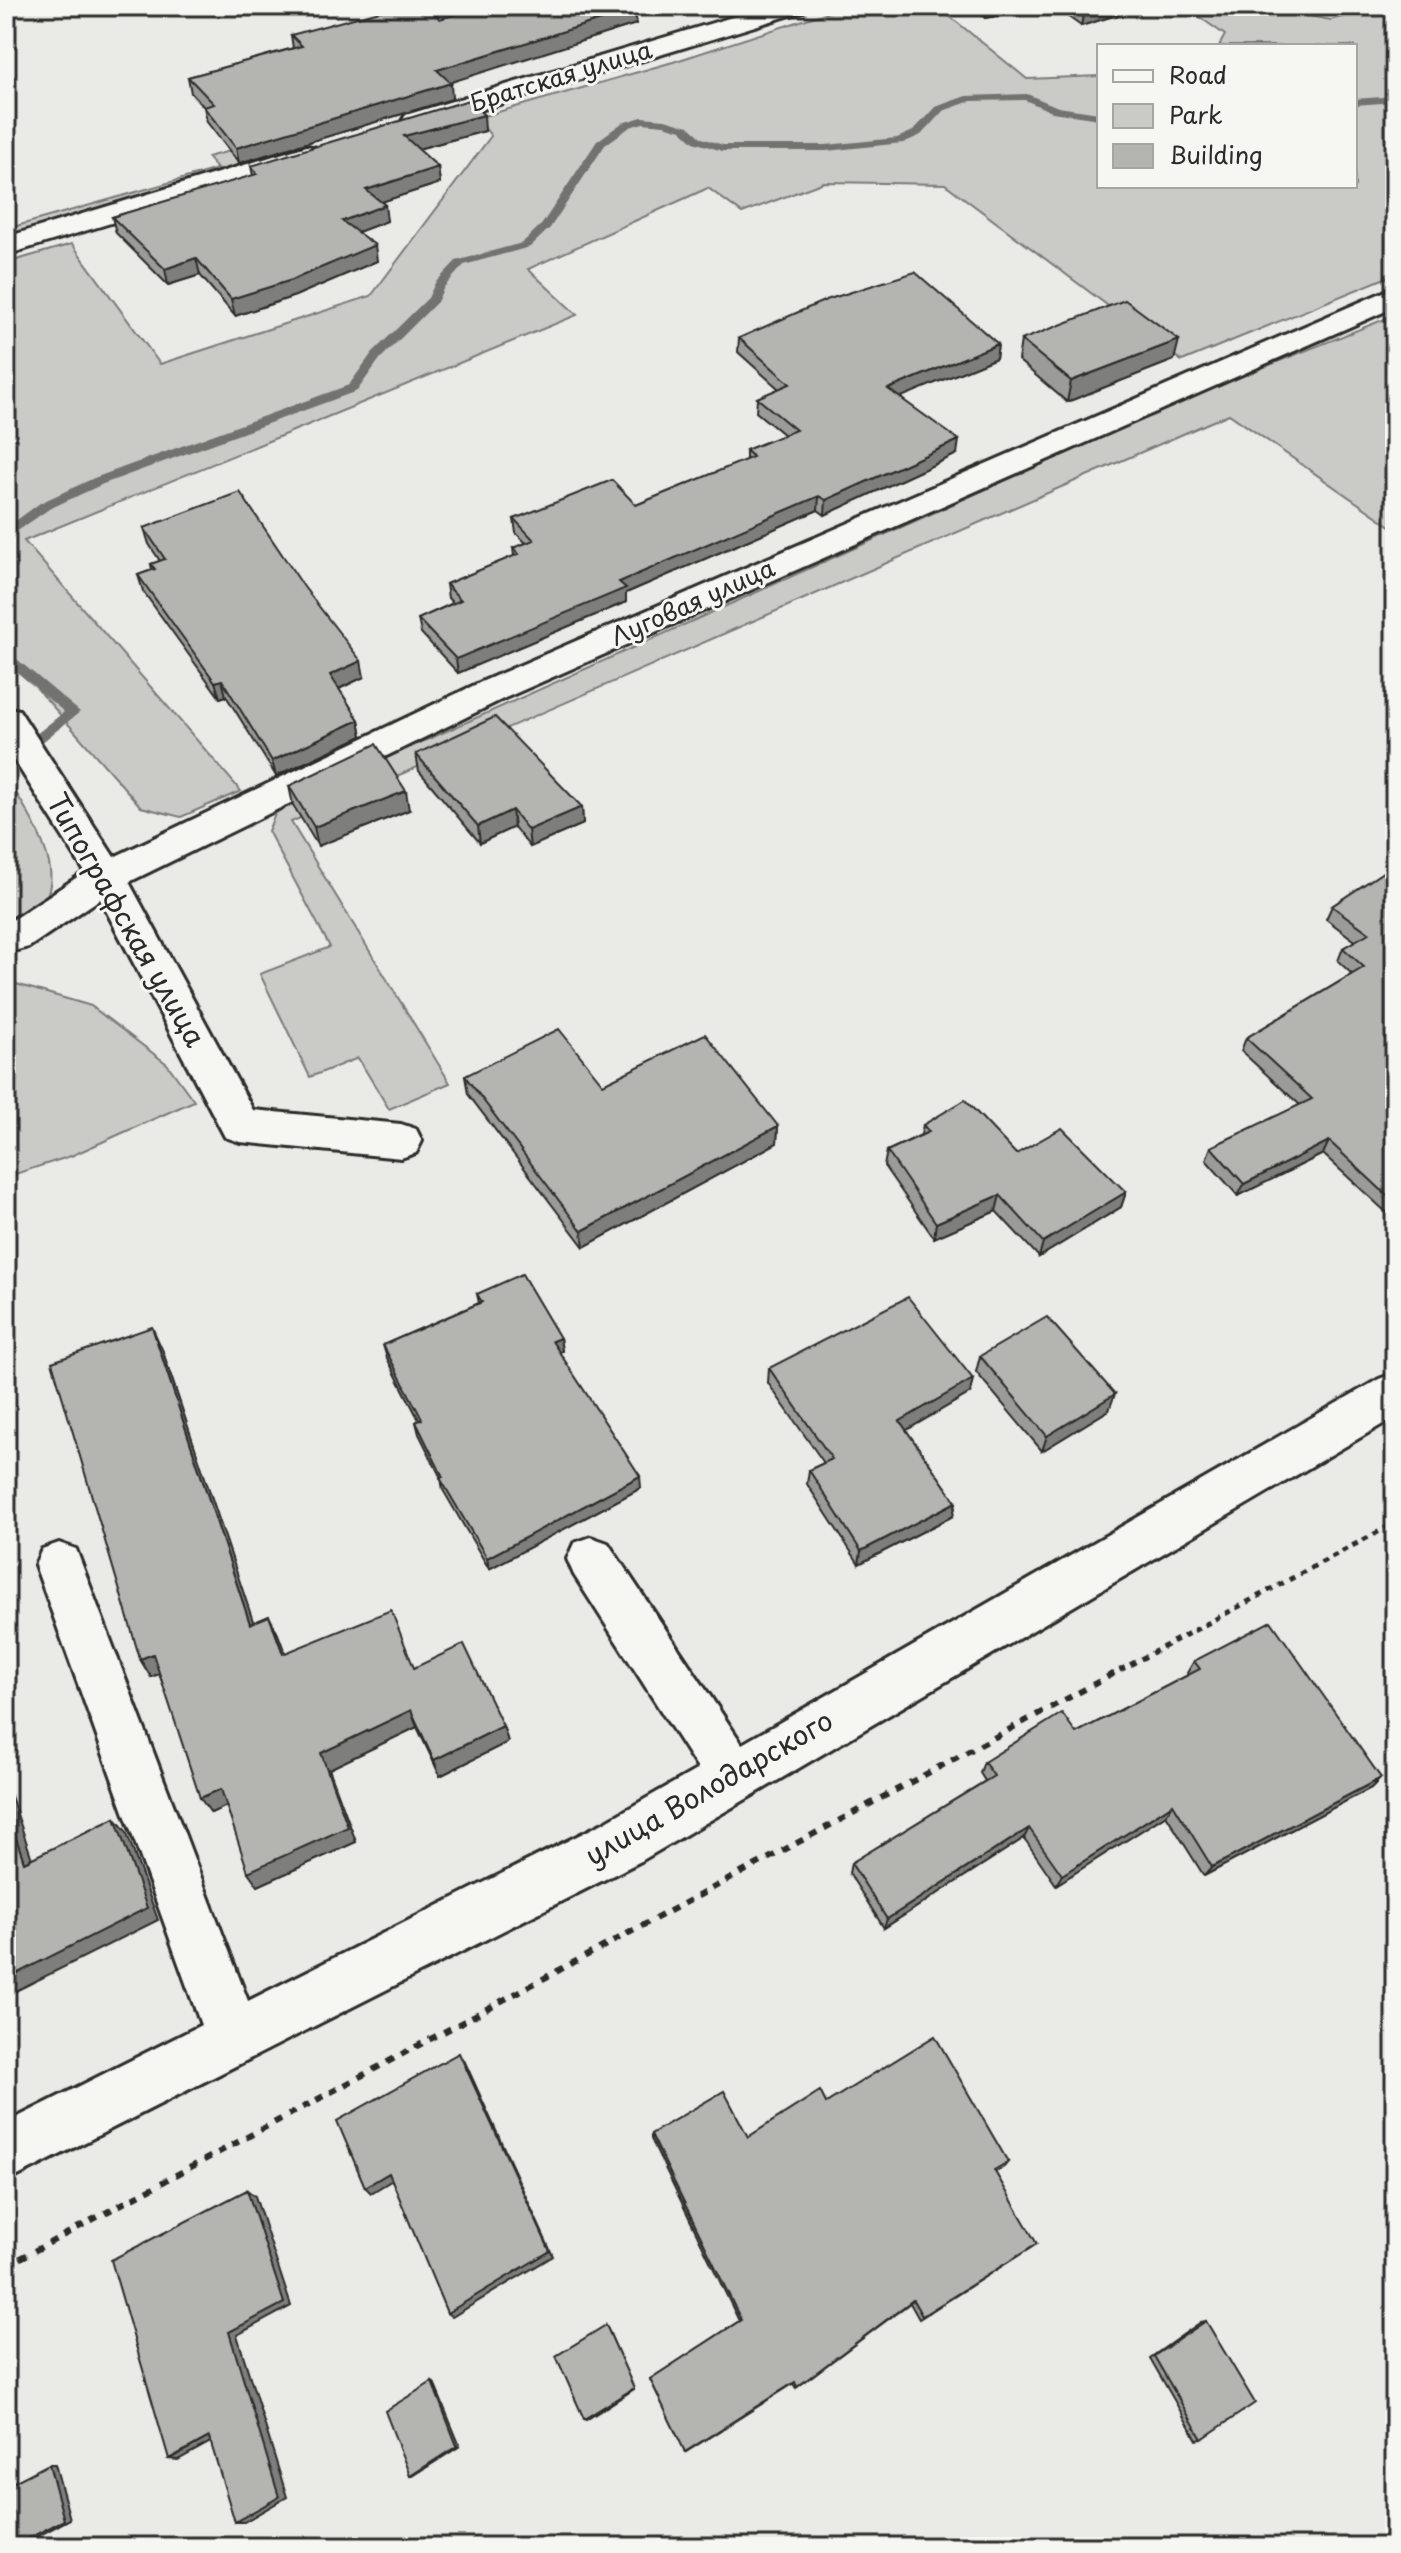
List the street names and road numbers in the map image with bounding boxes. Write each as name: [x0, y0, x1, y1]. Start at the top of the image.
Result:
street label: Братская улица: [465, 30, 656, 120]
street label: Луговая улица: [604, 549, 780, 654]
street label: Типографская улица: [37, 784, 218, 1055]
street label: улица Володарского: [576, 1698, 840, 1875]

